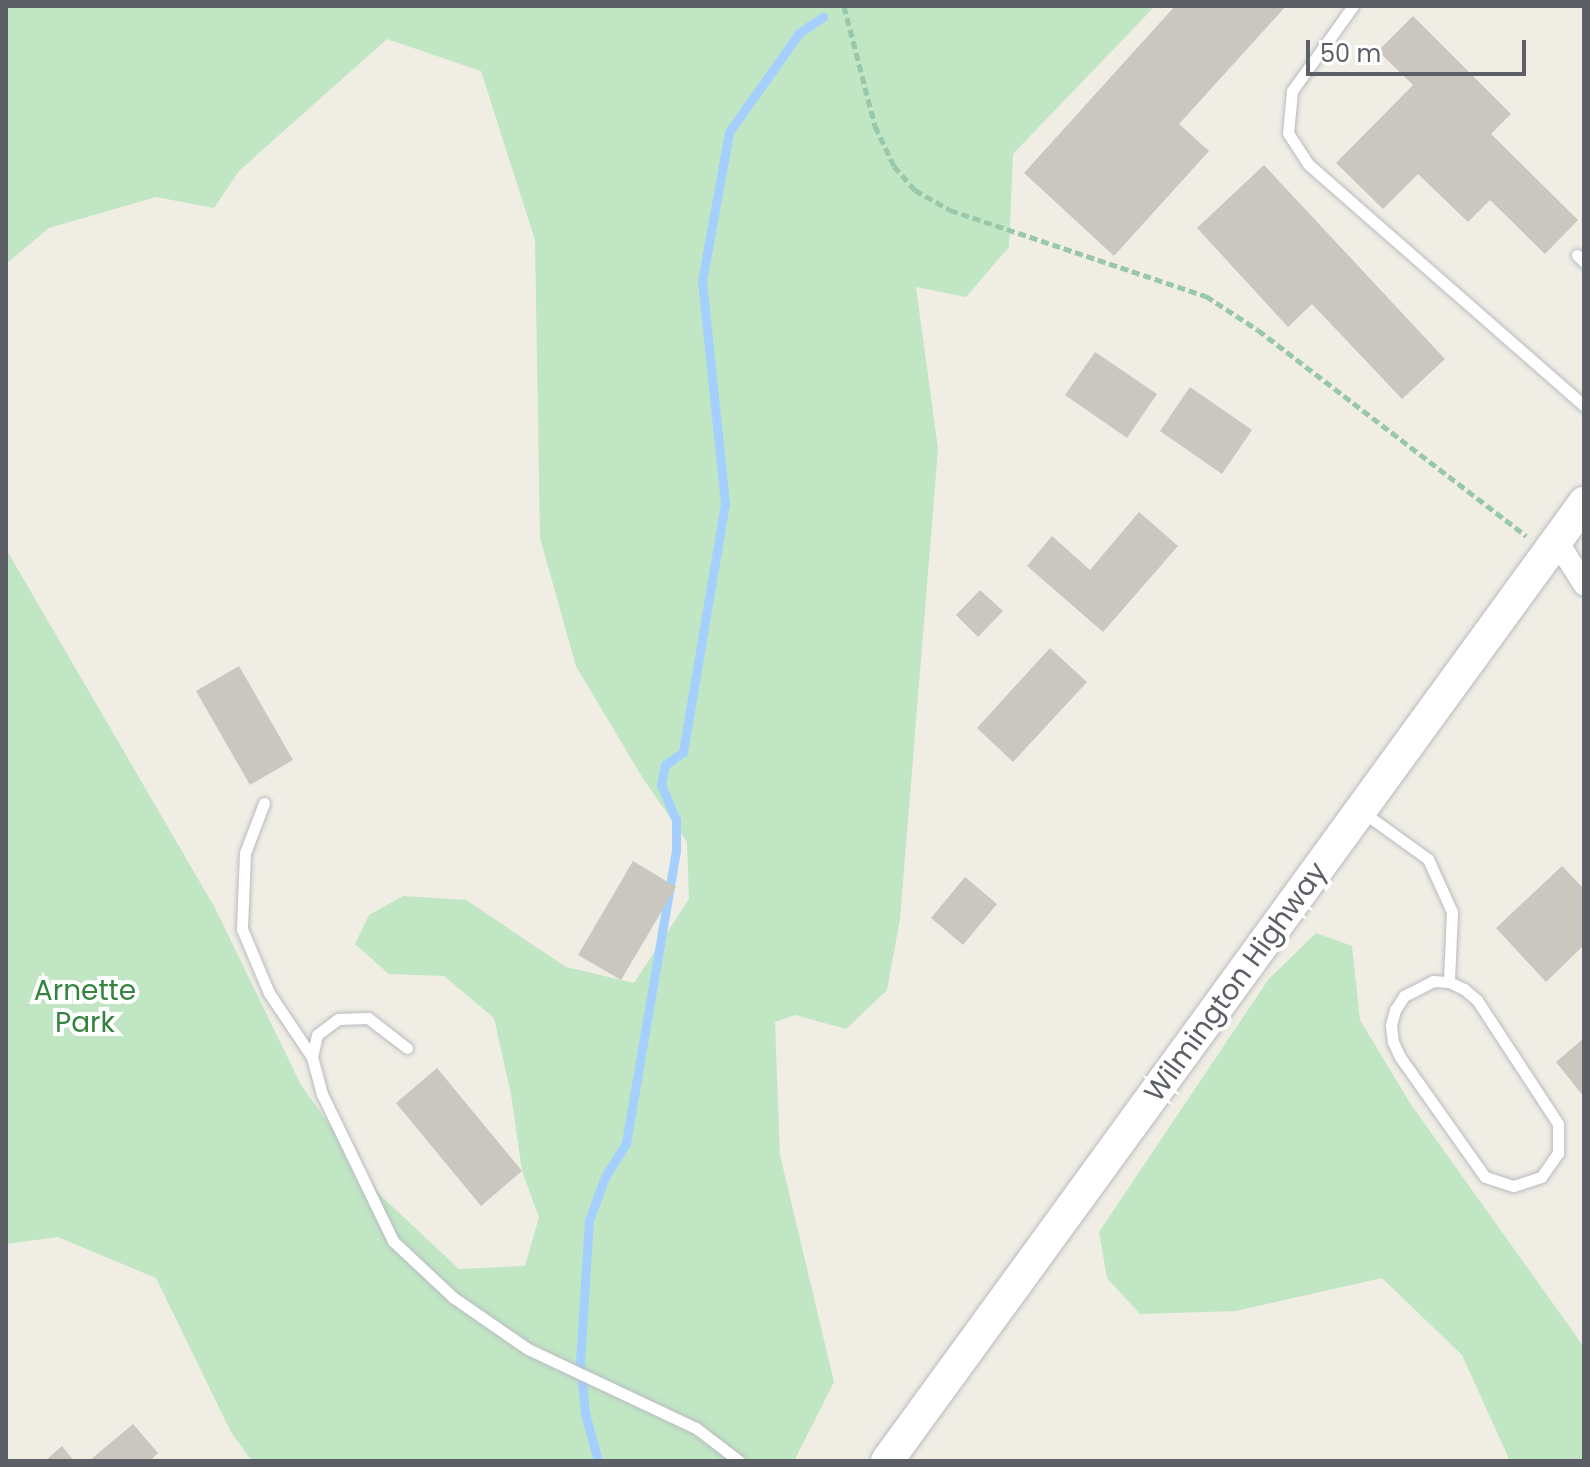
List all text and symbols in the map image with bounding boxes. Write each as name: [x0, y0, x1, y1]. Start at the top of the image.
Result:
scale bar: [1310, 24, 1530, 74]
text: 50 m: [1320, 37, 1381, 70]
street label: Wilmington Highway: [1138, 856, 1334, 1108]
park label: Arnette Park: [34, 974, 136, 1040]

